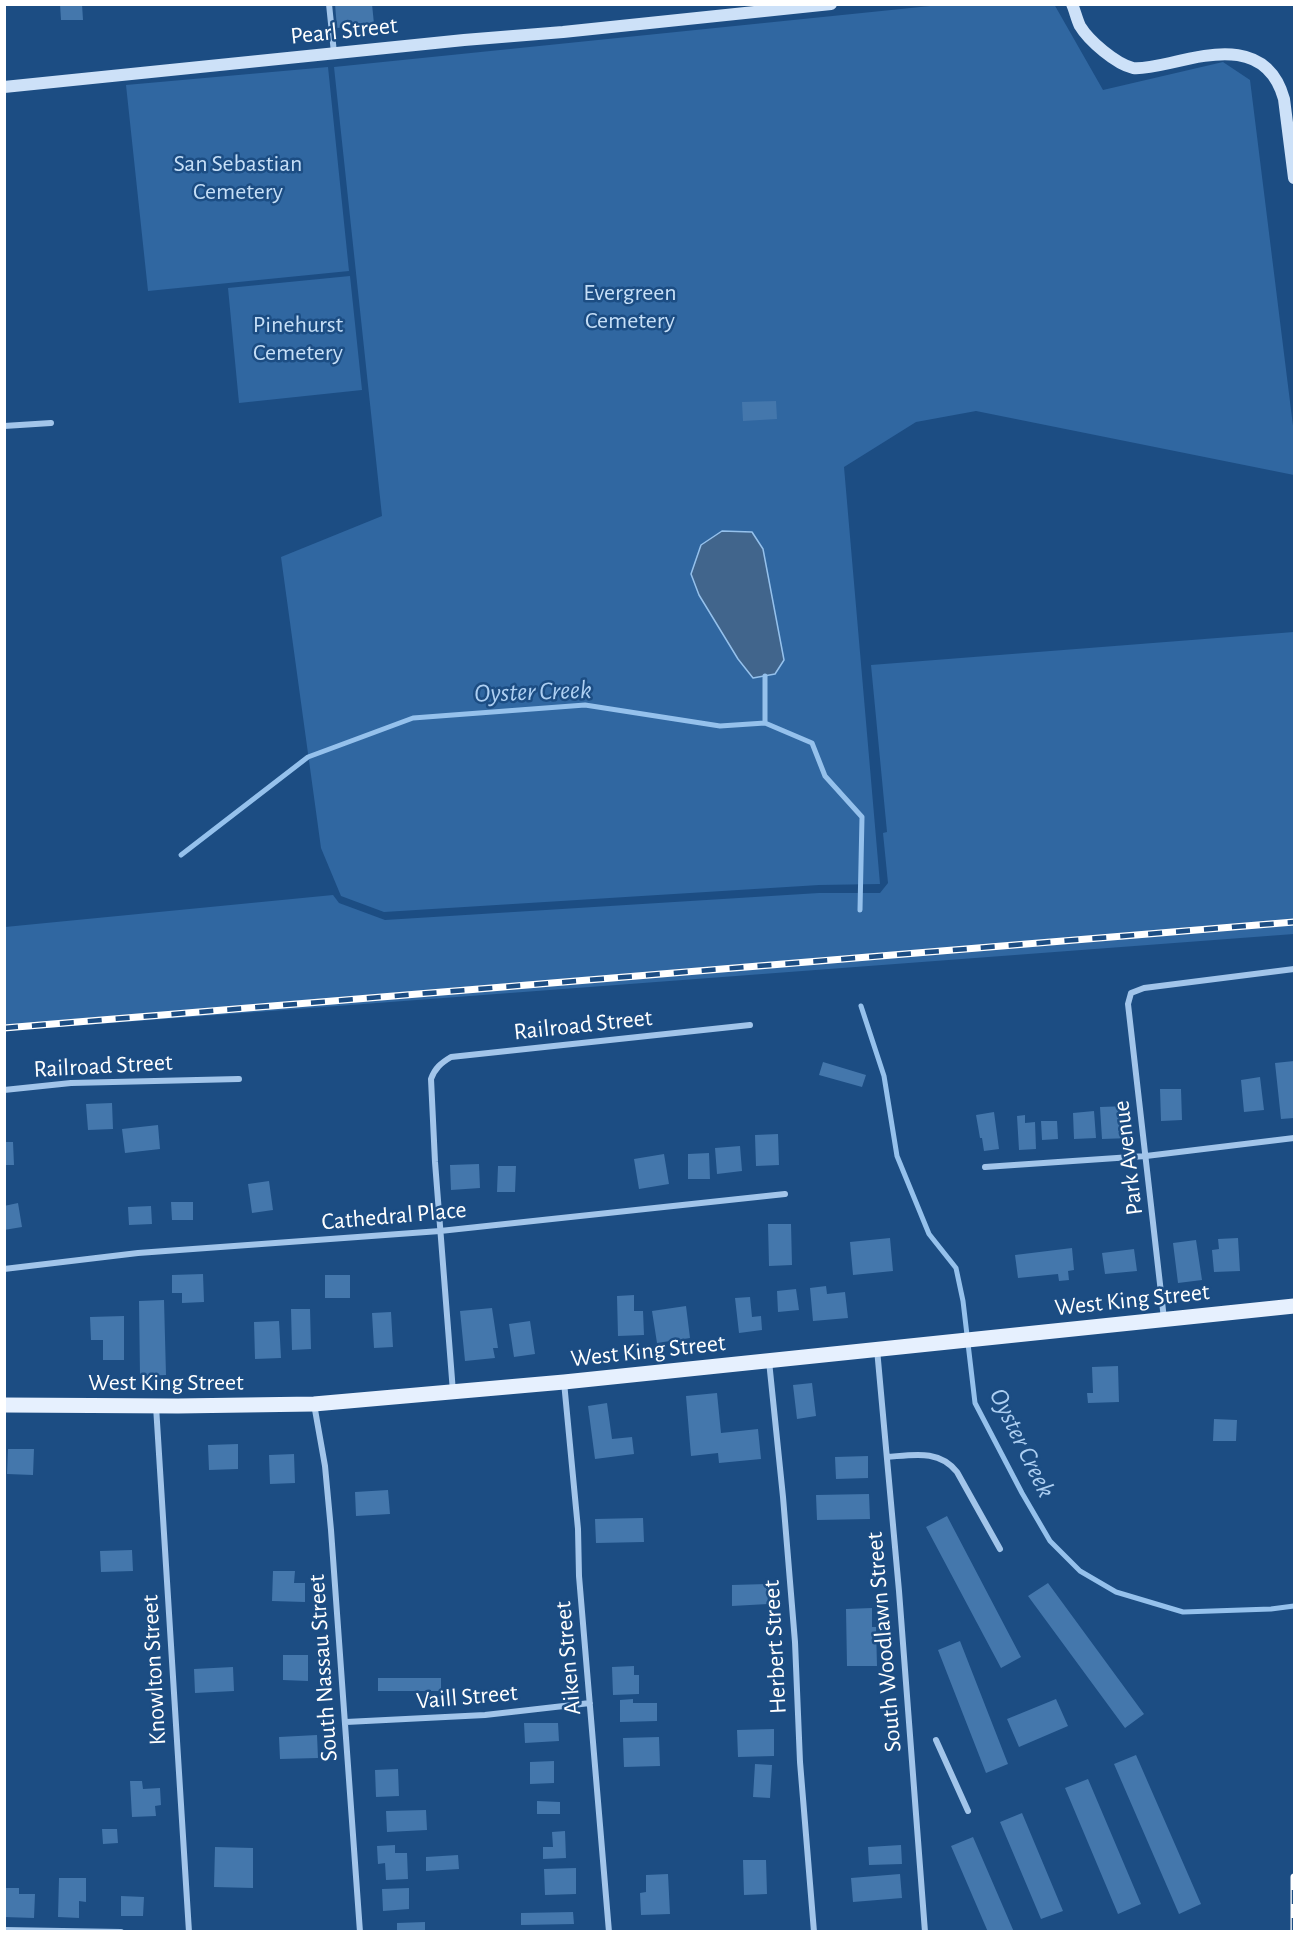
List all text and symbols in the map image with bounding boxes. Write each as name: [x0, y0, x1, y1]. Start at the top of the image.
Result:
street label: Pearl Street: [289, 11, 399, 51]
park label: San Sebastian Cemetery: [174, 150, 302, 206]
park label: Evergreen Cemetery: [583, 279, 677, 335]
park label: Pinehurst Cemetery: [253, 311, 343, 367]
water label: Oyster Creek: [474, 674, 592, 710]
street label: Railroad Street: [512, 1003, 654, 1047]
street label: Railroad Street: [33, 1048, 173, 1084]
street label: Park Avenue: [1107, 1099, 1149, 1217]
street label: Cathedral Place: [320, 1195, 468, 1237]
street label: West King Street: [1053, 1278, 1211, 1322]
street label: West King Street: [569, 1329, 727, 1373]
street label: West King Street: [88, 1369, 244, 1397]
water label: Oyster Creek: [982, 1383, 1062, 1503]
street label: South Woodlawn Street: [860, 1531, 908, 1753]
street label: South Nassau Street: [302, 1573, 344, 1763]
street label: Herbert Street: [757, 1579, 793, 1715]
street label: Knowlton Street: [136, 1594, 172, 1746]
street label: Aiken Street: [549, 1600, 587, 1716]
street label: Vaill Street: [415, 1678, 519, 1716]

